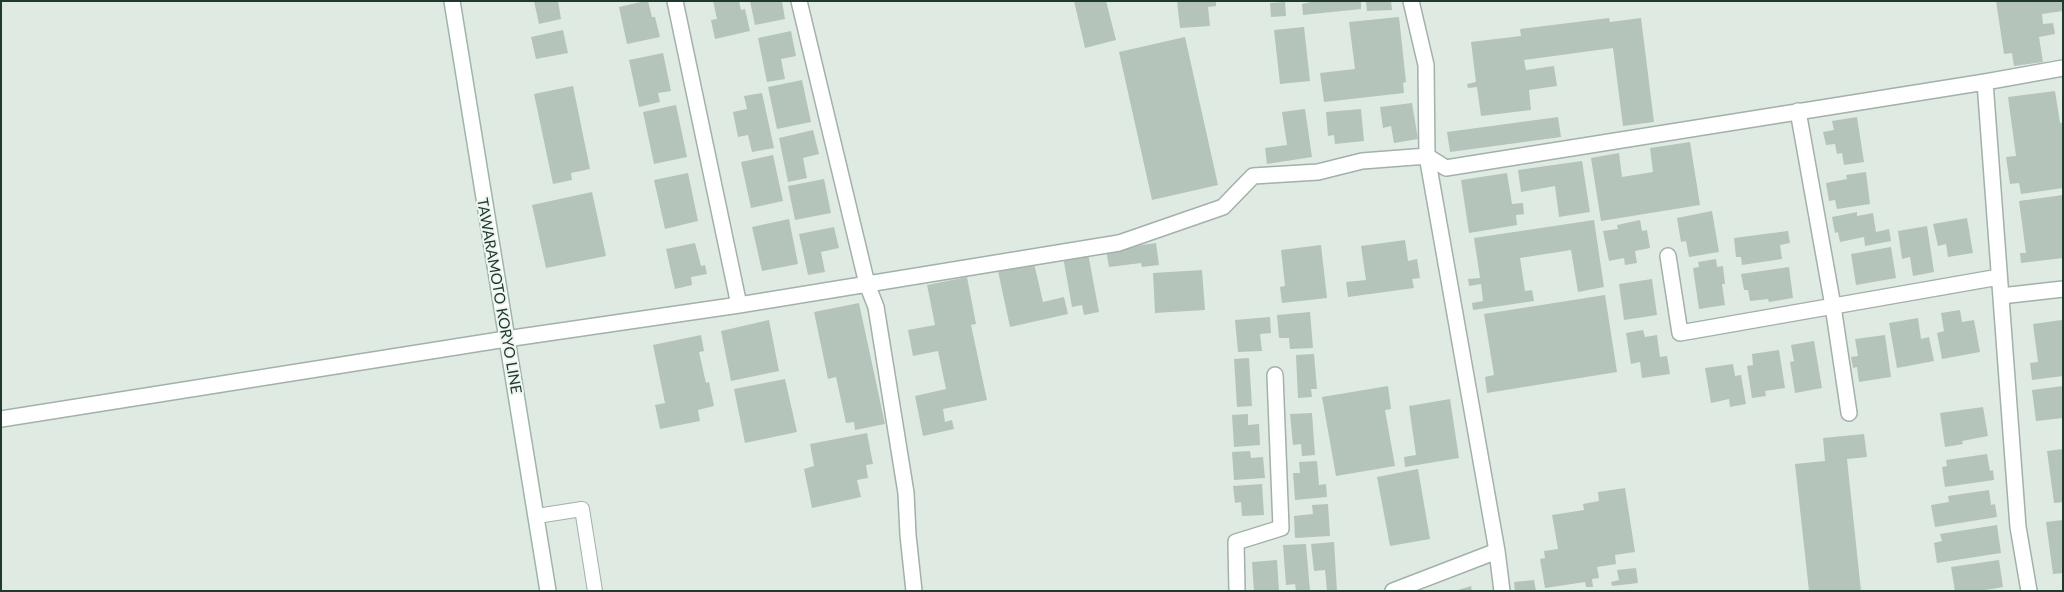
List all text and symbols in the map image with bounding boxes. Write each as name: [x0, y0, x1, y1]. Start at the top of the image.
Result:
street label: TAWARAMOTO KORYO LINE: [473, 197, 525, 395]

